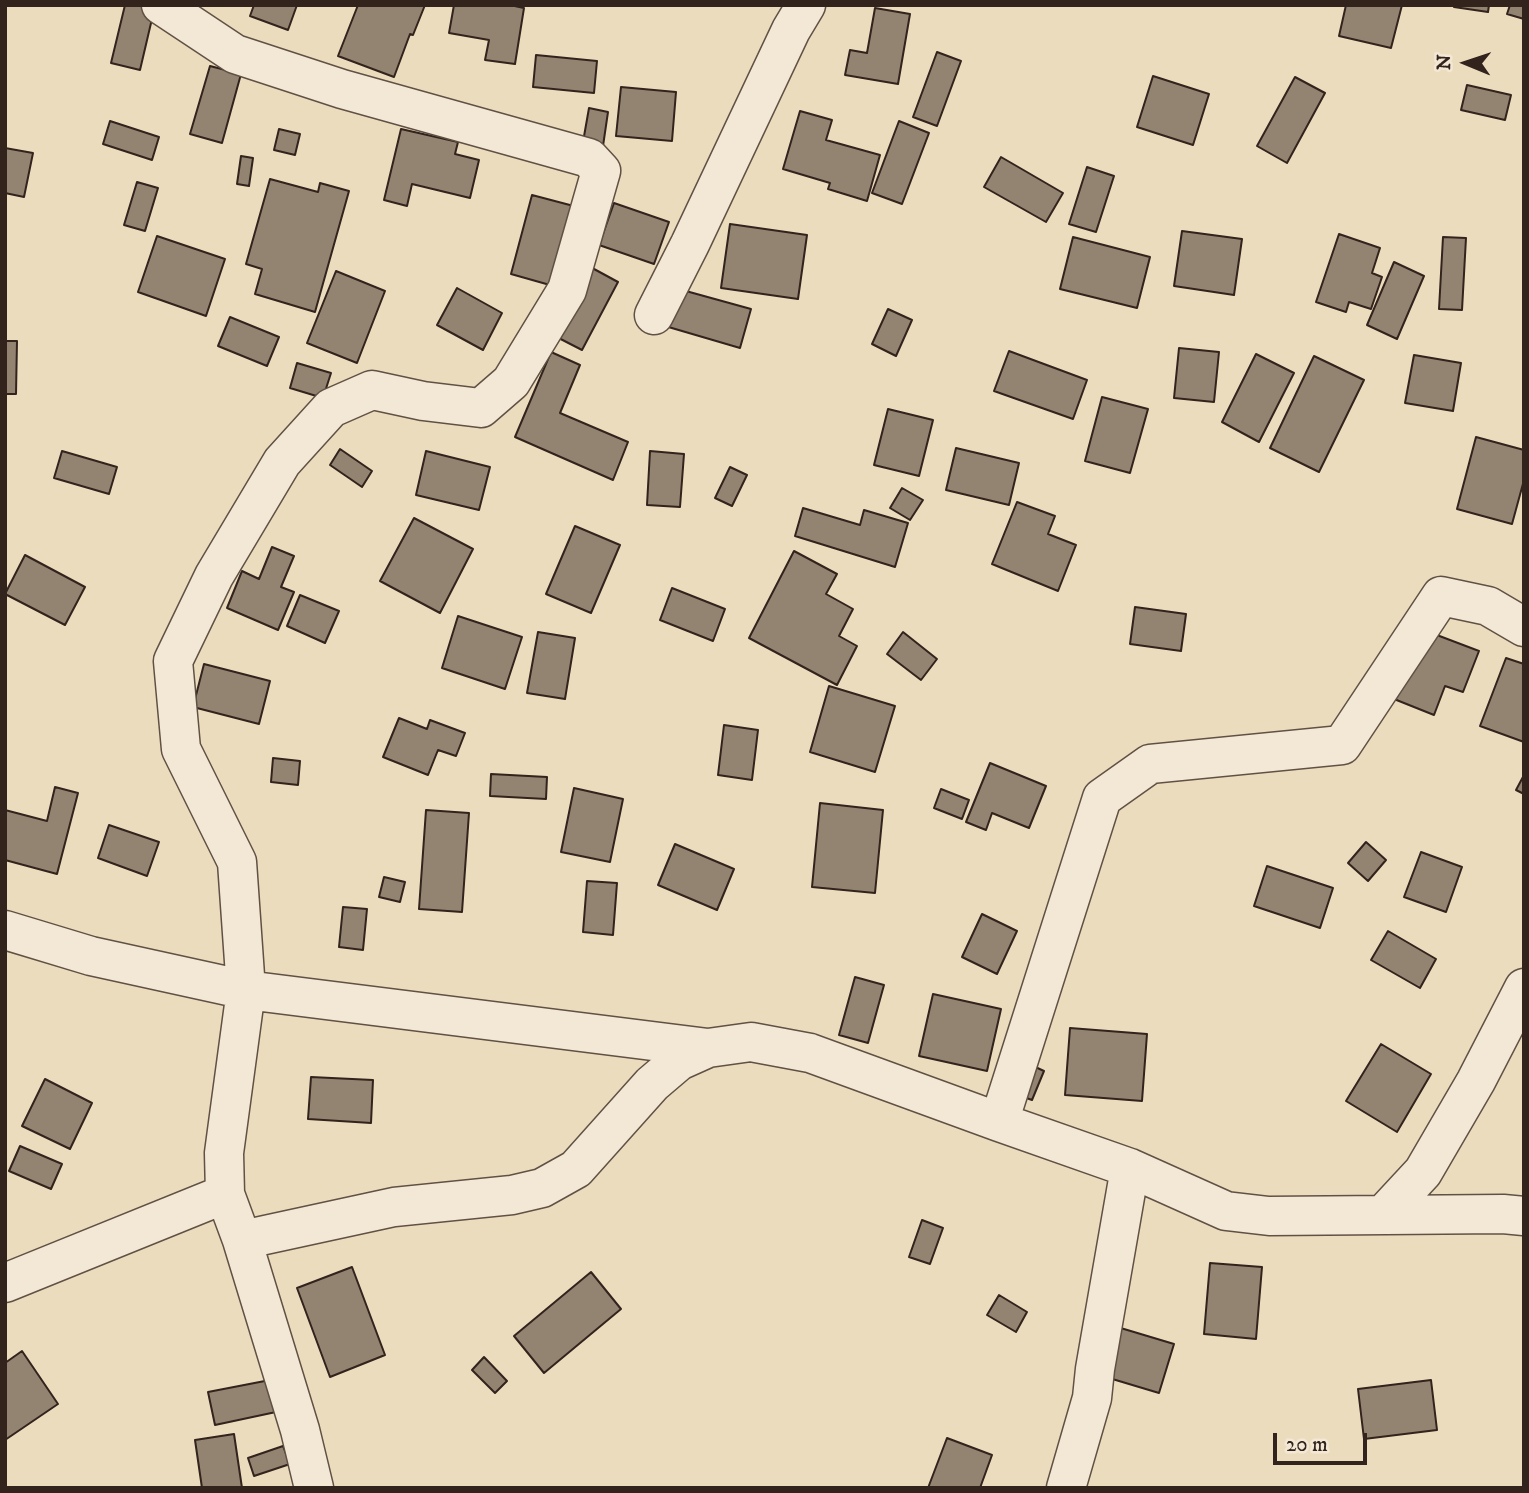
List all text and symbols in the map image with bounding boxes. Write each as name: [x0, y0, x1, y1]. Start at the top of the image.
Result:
north arrow: [1431, 28, 1501, 98]
text: N: [1433, 54, 1456, 70]
scale bar: [1277, 1420, 1372, 1464]
text: 20 m: [1286, 1432, 1328, 1458]

